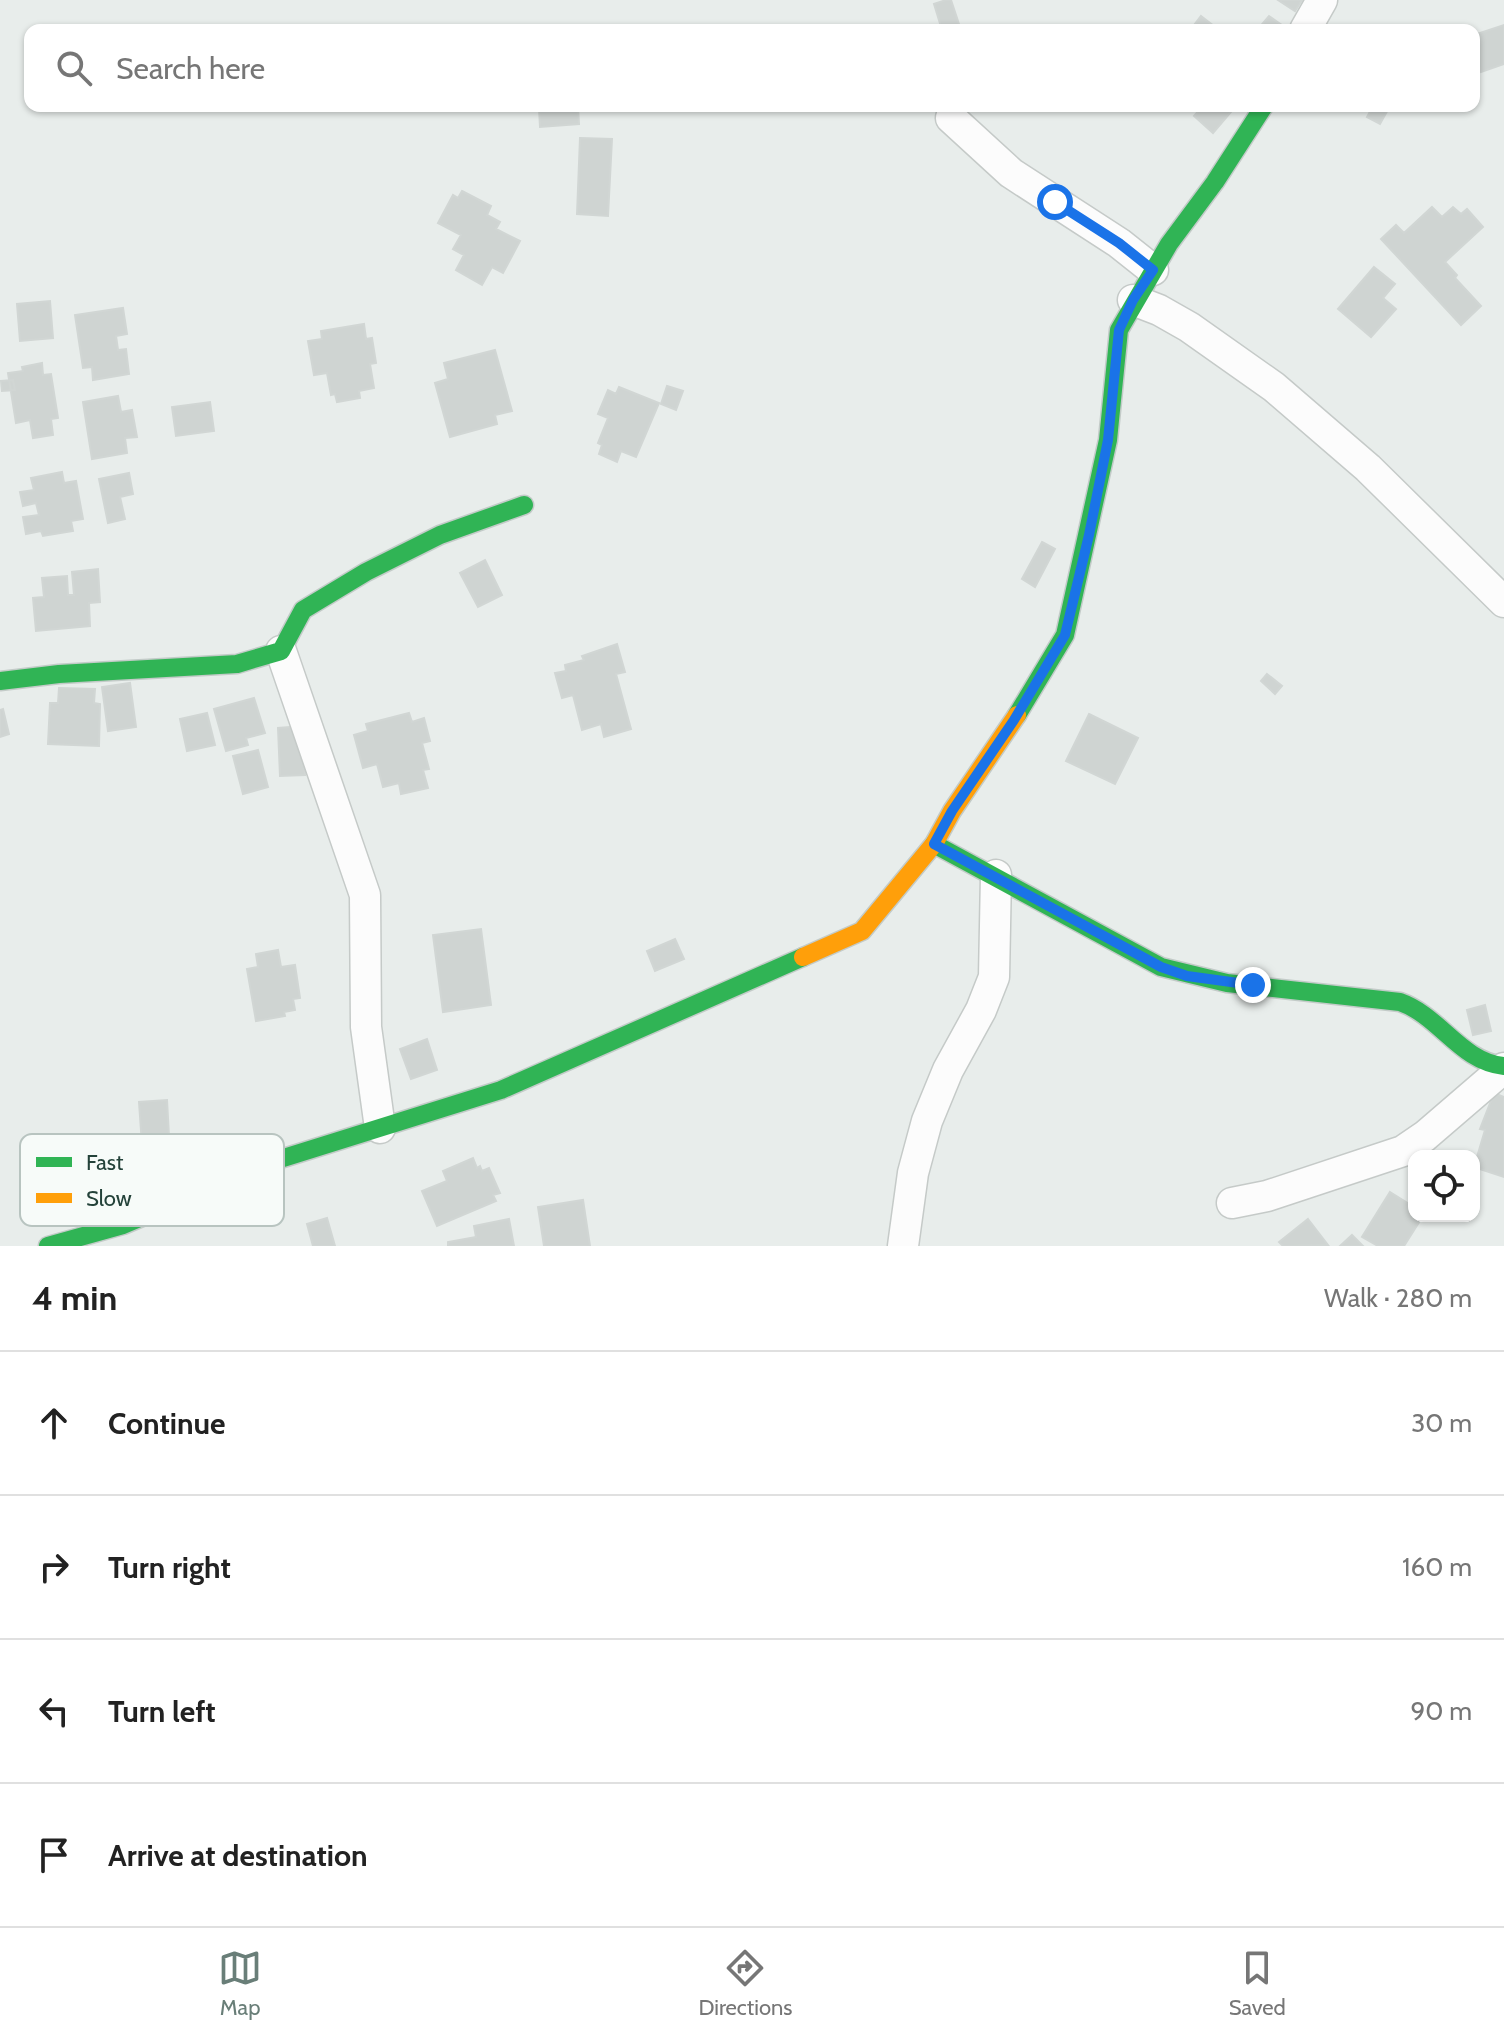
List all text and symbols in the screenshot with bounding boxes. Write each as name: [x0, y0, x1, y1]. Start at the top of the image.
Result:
search box: [24, 24, 1480, 112]
icon: search: [52, 46, 96, 90]
text: Search here: [116, 50, 265, 87]
route start: [1037, 184, 1073, 220]
route end: [1235, 967, 1271, 1003]
legend: [20, 1134, 284, 1226]
text: Fast: [86, 1149, 124, 1176]
map controls: [1408, 1150, 1480, 1222]
button: locate: [1408, 1150, 1480, 1222]
text: Slow: [86, 1185, 132, 1212]
text: 4 min: [32, 1277, 117, 1319]
text: Walk · 280 m: [1324, 1282, 1472, 1314]
icon: ahead: [32, 1401, 76, 1445]
text: Continue: [108, 1405, 225, 1442]
text: 30 m: [1411, 1407, 1472, 1439]
icon: right: [32, 1545, 76, 1589]
text: Turn right: [108, 1549, 231, 1586]
text: 160 m: [1402, 1551, 1472, 1583]
icon: left: [32, 1689, 76, 1733]
text: Turn left: [108, 1693, 216, 1730]
text: 90 m: [1410, 1695, 1472, 1727]
icon: arrive: [32, 1833, 76, 1877]
text: Arrive at destination: [108, 1837, 368, 1874]
tab: Map: [218, 1946, 262, 2021]
tab: Directions: [698, 1946, 792, 2021]
tab: Saved: [1229, 1946, 1286, 2021]

